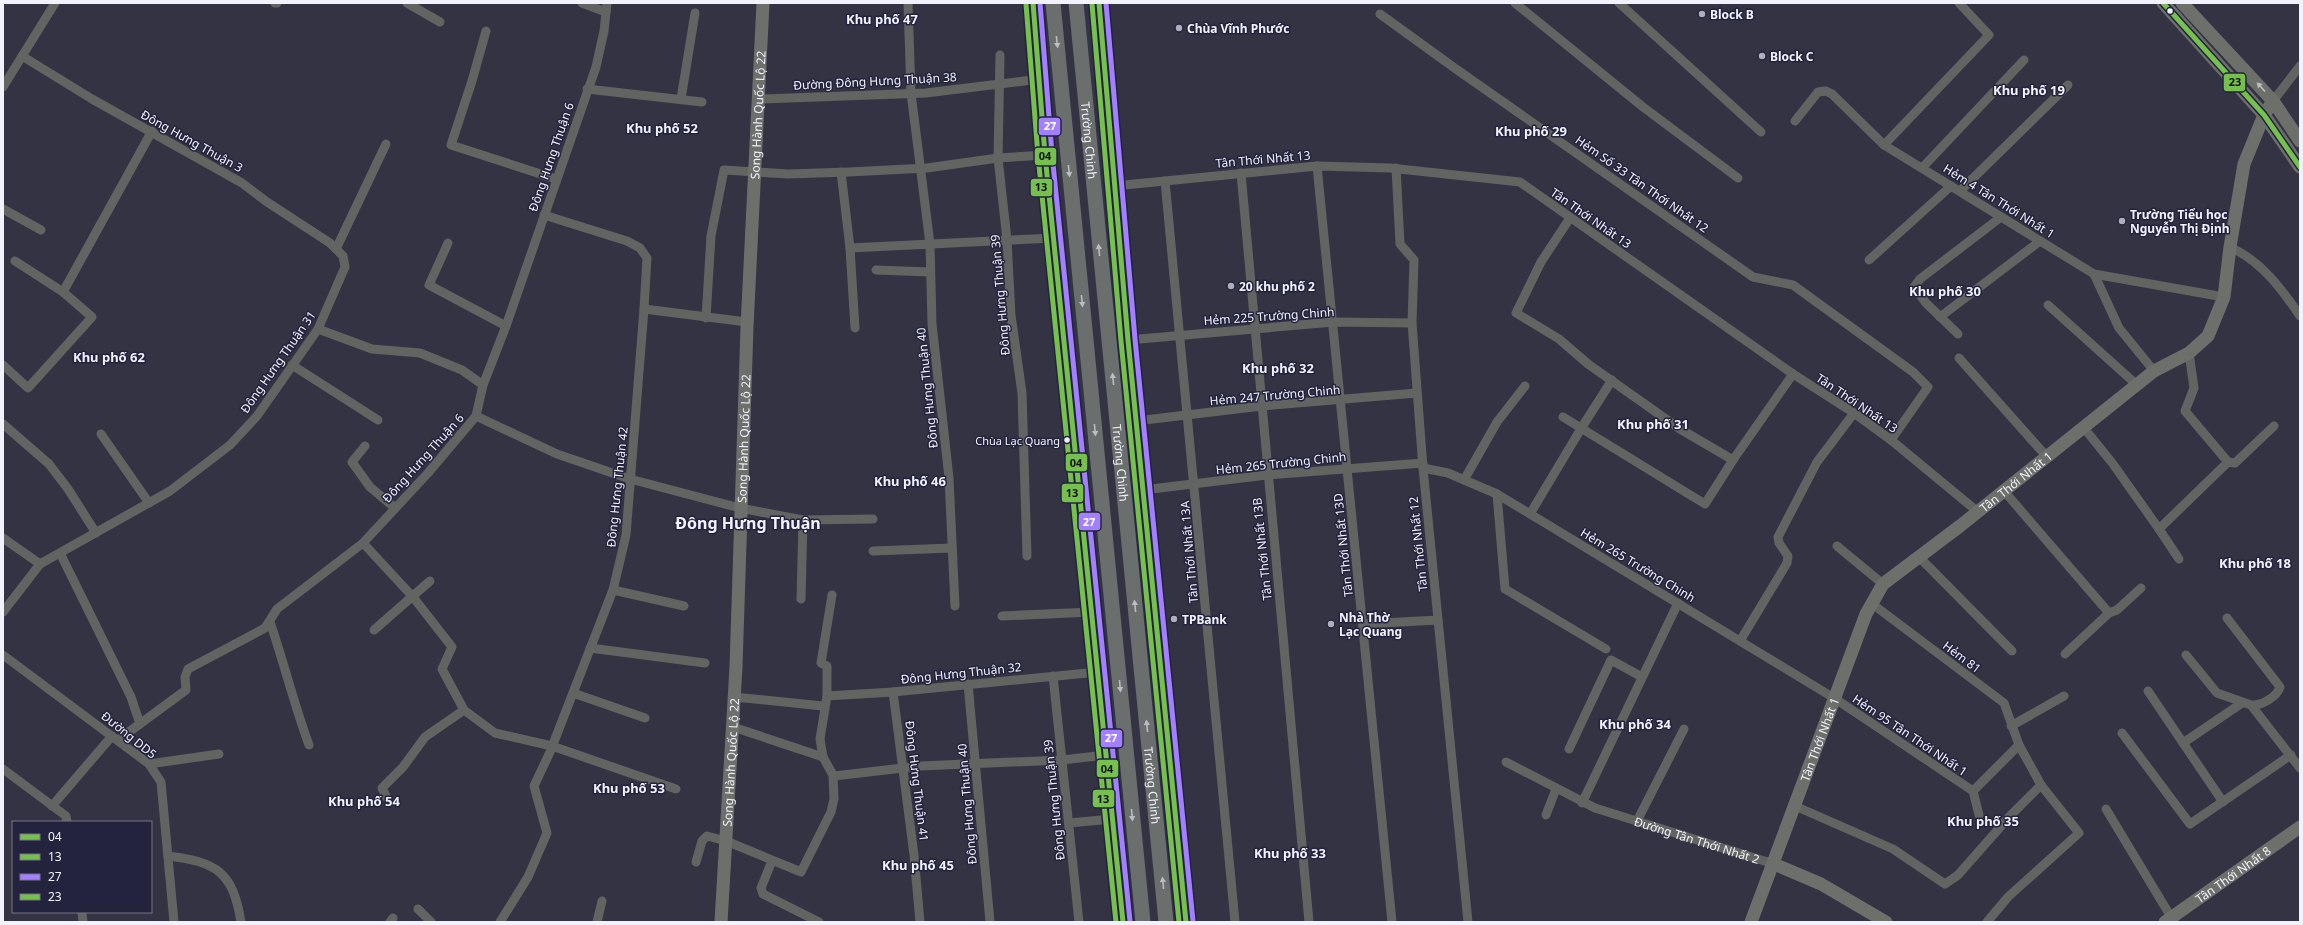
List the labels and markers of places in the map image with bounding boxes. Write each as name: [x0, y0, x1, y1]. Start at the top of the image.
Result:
place label: Block B: [1710, 6, 1754, 23]
unlabelled marker: [2165, 6, 2175, 16]
marker: Block B: [1697, 9, 1707, 19]
place label: Chùa Vĩnh Phước: [1187, 20, 1289, 37]
marker: Chùa Vĩnh Phước: [1174, 23, 1184, 33]
place label: Block C: [1770, 48, 1814, 65]
marker: Block C: [1757, 51, 1767, 61]
place label: Trường Tiểu học Nguyễn Thị Định: [2130, 206, 2229, 237]
marker: Trường Tiểu học Nguyễn Thị Định: [2117, 216, 2127, 226]
place label: 20 khu phố 2: [1239, 278, 1315, 295]
marker: 20 khu phố 2: [1226, 281, 1236, 291]
place label: Chùa Lạc Quang: [975, 433, 1060, 448]
marker: Chùa Lạc Quang: [1062, 435, 1072, 445]
place label: Nhà Thờ Lạc Quang: [1339, 609, 1402, 640]
place label: TPBank: [1182, 611, 1227, 628]
marker: TPBank: [1169, 614, 1179, 624]
marker: Nhà Thờ Lạc Quang: [1326, 619, 1336, 629]

